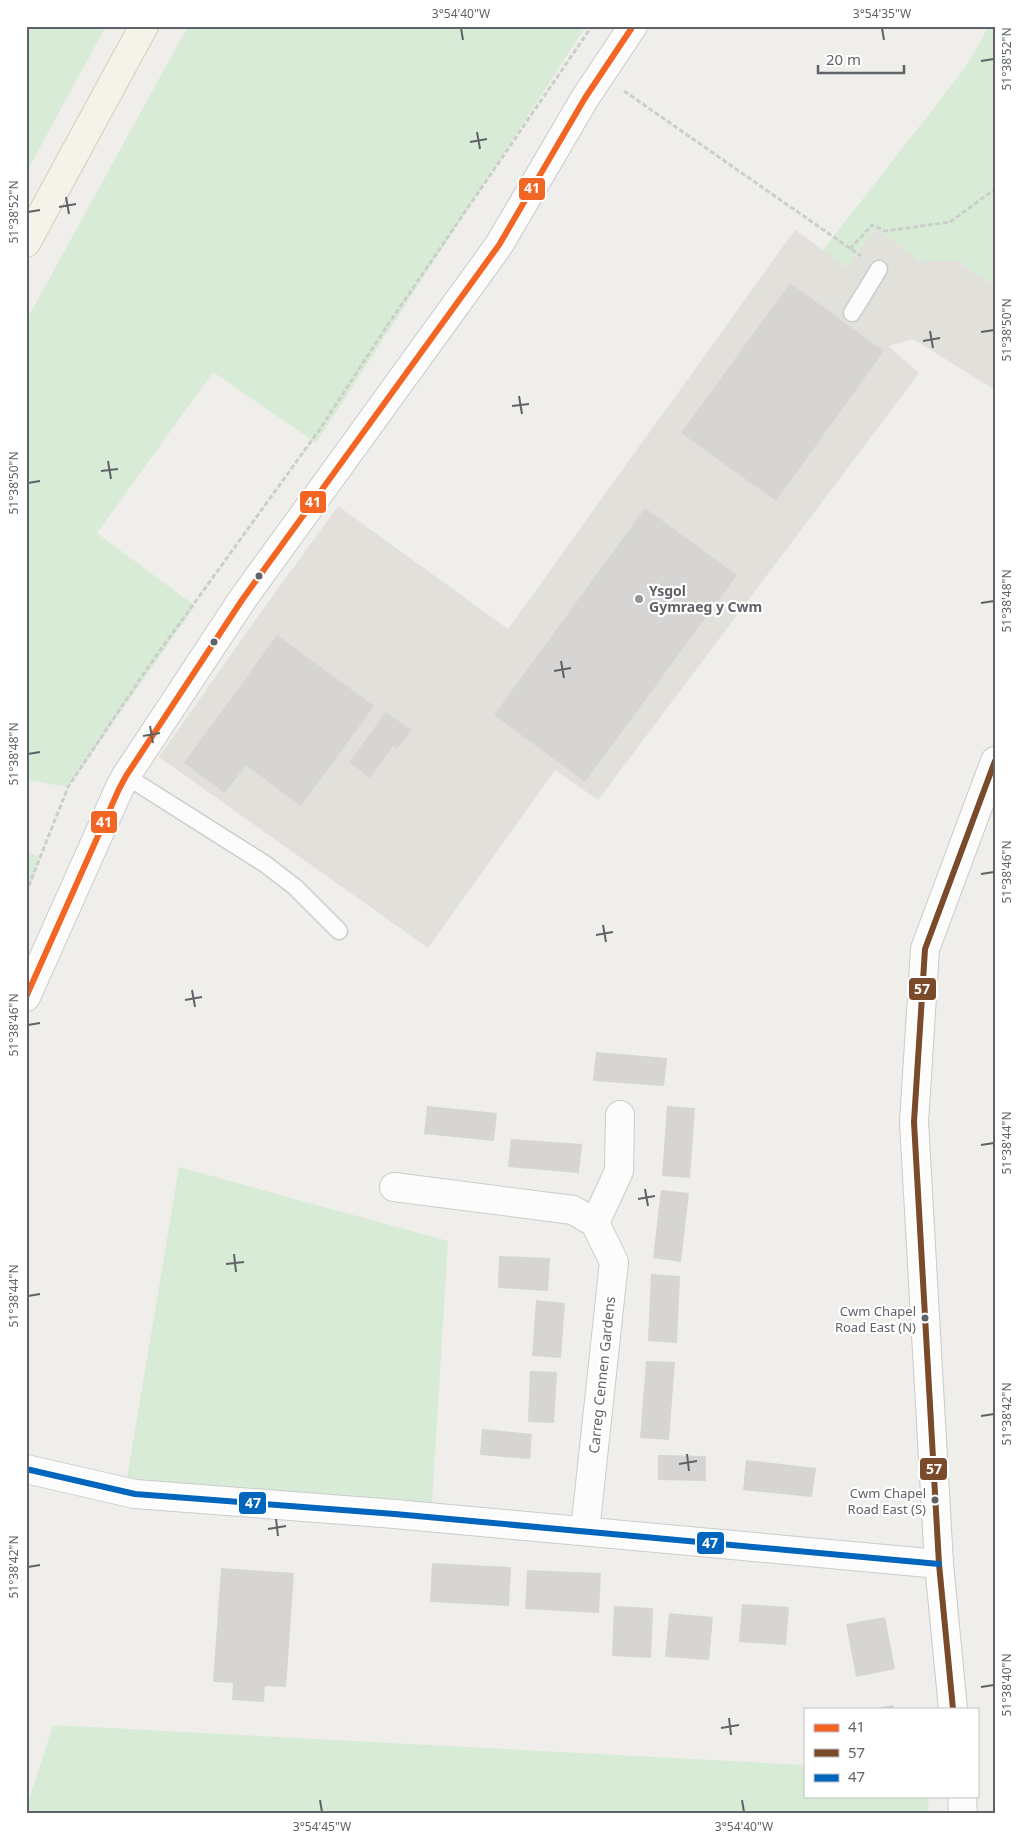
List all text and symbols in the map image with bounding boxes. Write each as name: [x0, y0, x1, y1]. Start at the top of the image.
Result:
text: 3°54'40"W: [432, 5, 490, 22]
text: 3°54'35"W: [853, 5, 911, 22]
text: 51°38'52"N: [998, 27, 1015, 91]
scale bar: [818, 42, 905, 74]
text: 20 m: [826, 49, 861, 69]
line badge: 41: [518, 177, 546, 201]
text: 41: [524, 178, 540, 197]
text: 51°38'52"N: [5, 180, 22, 244]
text: 51°38'50"N: [998, 298, 1015, 362]
text: 51°38'50"N: [5, 451, 22, 515]
line badge: 41: [299, 490, 327, 514]
text: 41: [305, 492, 321, 511]
text: 51°38'48"N: [998, 569, 1015, 633]
unlabelled marker: [254, 571, 264, 581]
place label: Ysgol Gymraeg y Cwm: [649, 581, 762, 616]
marker: Ysgol Gymraeg y Cwm: [633, 593, 645, 605]
unlabelled marker: [209, 637, 219, 647]
text: 51°38'48"N: [5, 722, 22, 786]
line badge: 41: [90, 810, 118, 834]
text: 41: [96, 812, 112, 831]
text: 51°38'46"N: [998, 840, 1015, 904]
line badge: 57: [908, 977, 937, 1001]
text: 57: [914, 979, 930, 998]
text: 51°38'46"N: [5, 993, 22, 1057]
text: 51°38'44"N: [998, 1111, 1015, 1175]
text: 51°38'44"N: [5, 1264, 22, 1328]
street label: Carreg Cennen Gardens: [584, 1295, 619, 1454]
place label: Cwm Chapel Road East (N): [835, 1302, 916, 1336]
marker: Cwm Chapel Road East (N): [920, 1313, 930, 1323]
text: 51°38'42"N: [998, 1382, 1015, 1446]
line badge: 57: [919, 1457, 948, 1481]
text: 57: [926, 1459, 942, 1478]
place label: Cwm Chapel Road East (S): [848, 1484, 926, 1518]
line badge: 47: [238, 1491, 267, 1515]
text: 47: [245, 1493, 261, 1512]
marker: Cwm Chapel Road East (S): [930, 1495, 940, 1505]
line badge: 47: [696, 1531, 725, 1555]
text: 47: [702, 1533, 718, 1552]
text: 51°38'42"N: [5, 1535, 22, 1599]
text: 51°38'40"N: [998, 1653, 1015, 1717]
legend: [804, 1708, 978, 1798]
text: 41: [848, 1716, 865, 1736]
text: 57: [848, 1742, 865, 1762]
text: 47: [848, 1766, 865, 1786]
text: 3°54'45"W: [293, 1818, 351, 1835]
text: 3°54'40"W: [715, 1818, 773, 1835]

